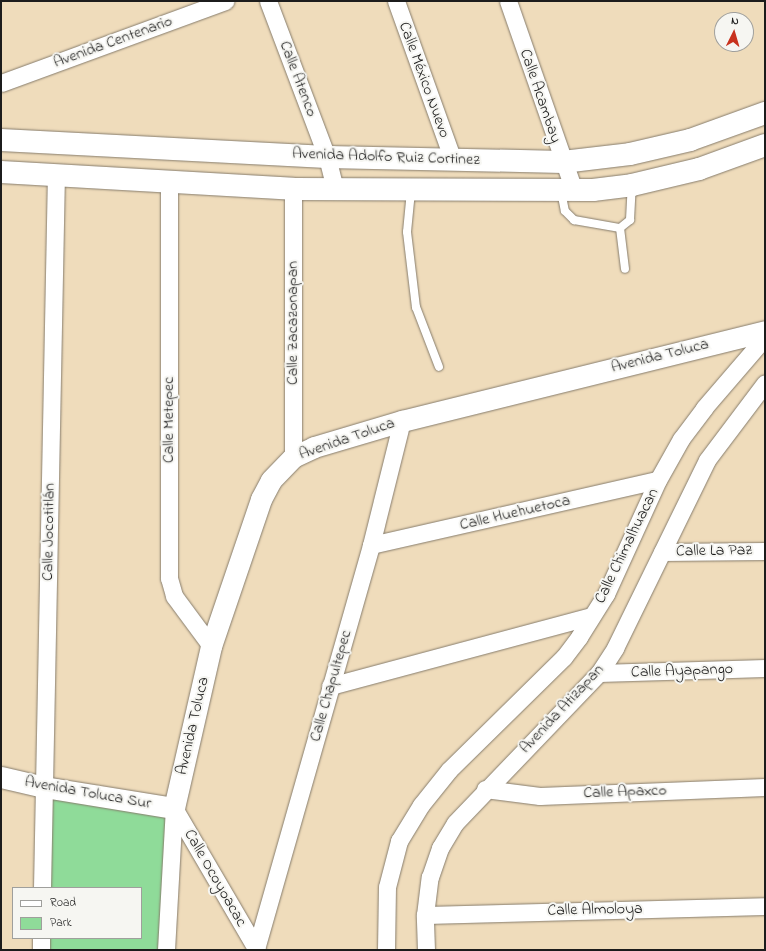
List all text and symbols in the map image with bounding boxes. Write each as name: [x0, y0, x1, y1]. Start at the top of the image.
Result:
street label: Avenida Centenario: [51, 12, 175, 72]
north arrow: [714, 12, 754, 52]
text: N: [731, 13, 739, 29]
street label: Calle México Nuevo: [394, 19, 454, 141]
street label: Calle Atenco: [275, 38, 321, 120]
street label: Calle Acambay: [515, 47, 565, 145]
street label: Avenida Adolfo Ruiz Cortinez: [292, 144, 480, 170]
street label: Calle Zacazonapan: [283, 261, 303, 385]
street label: Avenida Toluca: [609, 335, 711, 377]
street label: Calle Metepec: [159, 377, 179, 463]
street label: Avenida Toluca: [297, 414, 397, 464]
street label: Calle Jocotitlán: [39, 483, 59, 581]
street label: Calle Chimalhuacan: [591, 485, 663, 607]
street label: Calle Huehuetoca: [458, 491, 572, 535]
street label: Calle La Paz: [676, 541, 752, 561]
street label: Calle Chapultepec: [306, 628, 356, 744]
street label: Avenida Atizapan: [516, 660, 608, 758]
street label: Calle Ayapango: [631, 660, 733, 682]
street label: Avenida Toluca: [172, 675, 214, 777]
street label: Avenida Toluca Sur: [23, 772, 153, 814]
street label: Calle Apaxco: [583, 781, 667, 803]
street label: Calle Ocoyoacac: [179, 826, 251, 930]
legend: [12, 887, 142, 939]
text: Road: [50, 894, 76, 912]
street label: Calle Almoloya: [547, 900, 643, 920]
text: Park: [50, 914, 72, 932]

